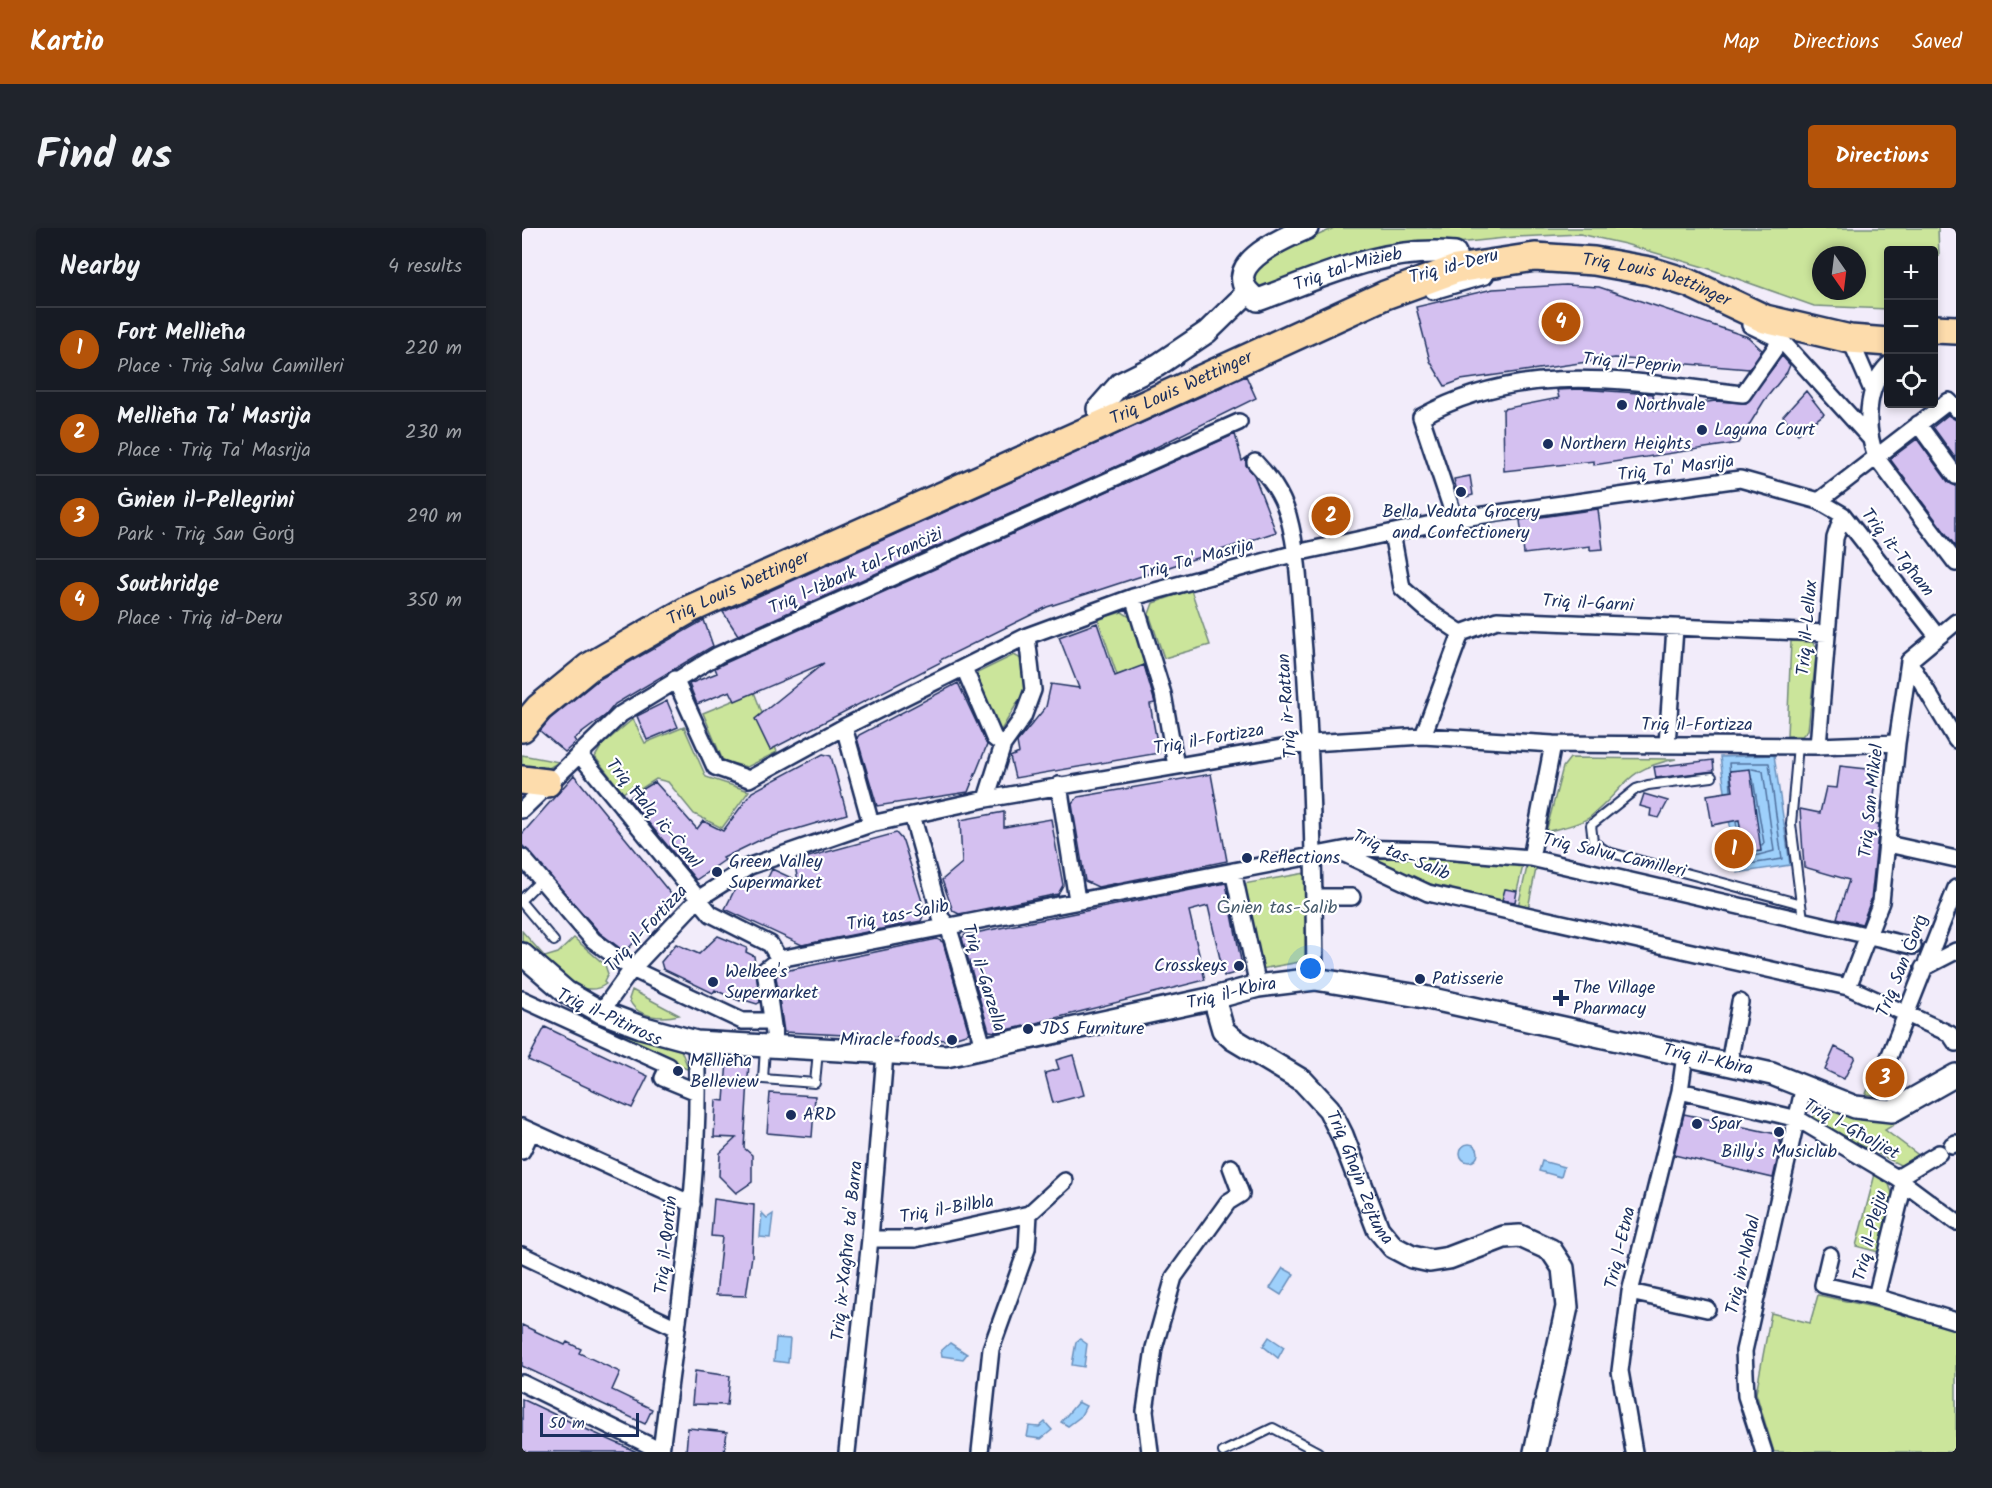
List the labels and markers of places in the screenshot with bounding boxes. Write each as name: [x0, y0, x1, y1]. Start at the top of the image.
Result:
pin: 4: [1542, 300, 1580, 344]
place label: Northvale: [1634, 391, 1705, 420]
marker: Northvale: [1615, 398, 1629, 412]
place label: Laguna Court: [1714, 416, 1816, 445]
marker: Laguna Court: [1695, 423, 1709, 437]
place label: Northern Heights: [1560, 430, 1691, 459]
marker: Northern Heights: [1541, 437, 1555, 451]
marker: Bella Veduta Grocery and Confectionery: [1454, 485, 1468, 499]
pin: 2: [1312, 494, 1350, 538]
place label: Bella Veduta Grocery and Confectionery: [1382, 498, 1540, 548]
pin: 1: [1714, 826, 1754, 872]
place label: Reflections: [1259, 844, 1340, 873]
place label: Green Valley Supermarket: [729, 848, 823, 898]
marker: Reflections: [1240, 851, 1254, 865]
marker: Green Valley Supermarket: [710, 865, 724, 879]
place label: Crosskeys: [1154, 952, 1227, 981]
place label: Welbee's Supermarket: [725, 958, 819, 1008]
marker: Crosskeys: [1232, 959, 1246, 973]
place label: Patisserie: [1432, 965, 1503, 994]
marker: Patisserie: [1413, 972, 1427, 986]
place label: The Village Pharmacy: [1573, 974, 1655, 1024]
marker: Welbee's Supermarket: [706, 975, 720, 989]
marker: The Village Pharmacy: [1554, 991, 1568, 1005]
place label: JDS Furniture: [1040, 1015, 1144, 1044]
marker: JDS Furniture: [1021, 1022, 1035, 1036]
place label: Miracle foods: [840, 1026, 940, 1055]
marker: Miracle foods: [945, 1033, 959, 1047]
place label: Mellieħa Belleview: [690, 1047, 759, 1097]
pin: 3: [1866, 1056, 1904, 1100]
marker: Mellieħa Belleview: [671, 1064, 685, 1078]
place label: ARD: [803, 1101, 836, 1130]
marker: ARD: [784, 1108, 798, 1122]
place label: Spar: [1709, 1110, 1743, 1139]
marker: Spar: [1690, 1117, 1704, 1131]
marker: Billy's Musiclub: [1772, 1125, 1786, 1139]
place label: Billy's Musiclub: [1721, 1138, 1837, 1167]

